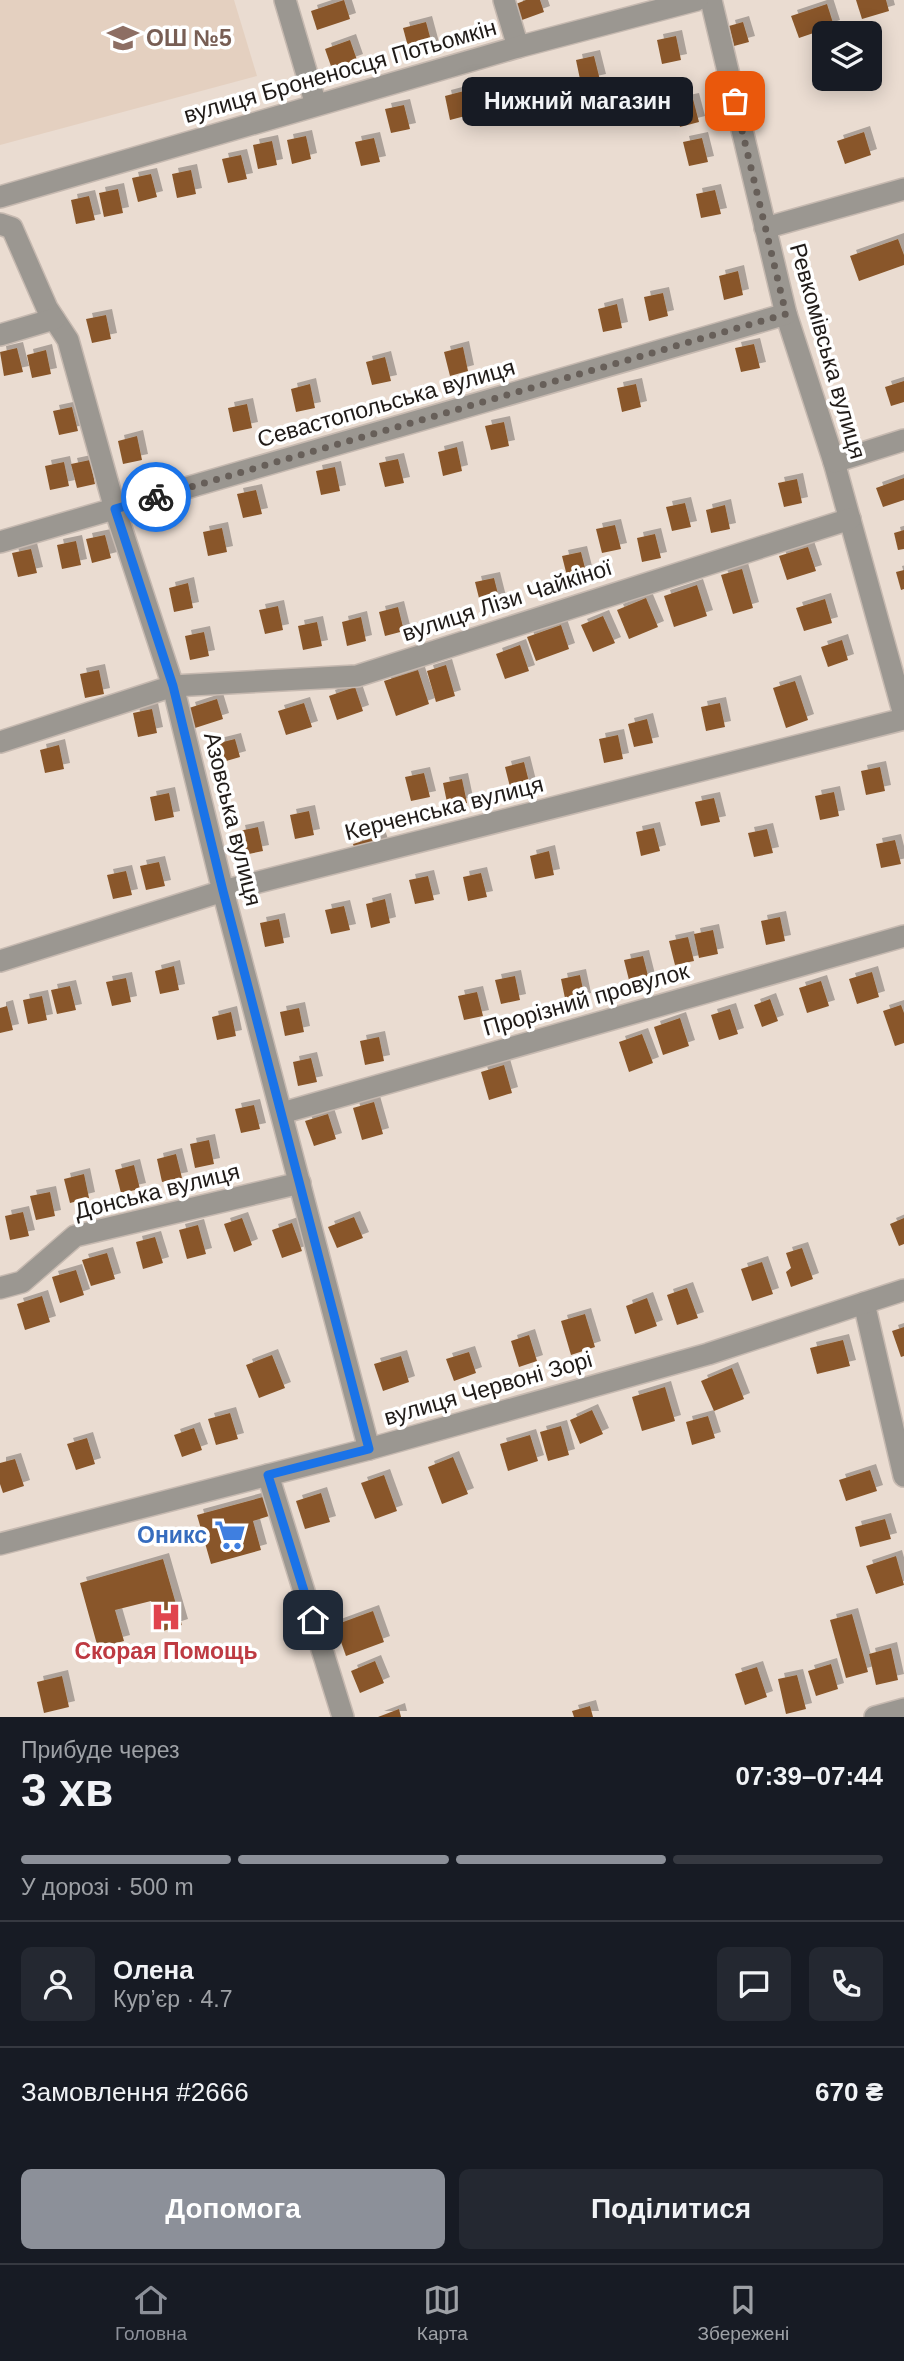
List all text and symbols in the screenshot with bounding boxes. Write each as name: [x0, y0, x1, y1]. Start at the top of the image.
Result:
street label: вулиця Броненосця Потьомкін: [181, 14, 499, 128]
school or university icon: ОШ №5: [106, 21, 140, 55]
map controls: [812, 21, 882, 91]
button: layers: [812, 21, 882, 91]
place label: ОШ №5: [146, 25, 232, 51]
pin: [705, 71, 765, 131]
callout: Нижний магазин: [462, 76, 693, 126]
icon: bag: [716, 82, 754, 120]
text: Нижний магазин: [484, 88, 671, 114]
street label: Ревкомівська вулиця: [785, 240, 871, 462]
street label: Севастопольська вулиця: [254, 354, 518, 452]
courier: [121, 462, 191, 532]
icon: bike: [137, 478, 175, 516]
street label: вулиця Лізи Чайкіної: [399, 554, 616, 646]
street label: Азовська вулиця: [199, 729, 267, 909]
street label: Керченська вулиця: [342, 771, 546, 845]
street label: Прорізний провулок: [480, 957, 693, 1041]
street label: Донська вулиця: [72, 1158, 242, 1224]
street label: вулиця Червоні Зорі: [381, 1346, 595, 1430]
supermarket icon: Оникс: [213, 1518, 247, 1552]
place label: Оникс: [137, 1522, 207, 1548]
pin: [283, 1590, 343, 1650]
hospital icon: Скорая Помощь: [149, 1600, 183, 1634]
icon: home: [294, 1601, 332, 1639]
place label: Скорая Помощь: [74, 1638, 258, 1664]
text: Прибуде через: [21, 1737, 180, 1763]
text: 07:39–07:44: [736, 1761, 883, 1791]
text: 3 хв: [21, 1764, 113, 1816]
text: У дорозі · 500 m: [21, 1874, 194, 1900]
button: person: [21, 1947, 95, 2021]
button: chat: [717, 1947, 791, 2021]
button: phone: [809, 1947, 883, 2021]
text: Олена: [113, 1955, 194, 1985]
text: Кур’єр · 4.7: [113, 1986, 232, 2012]
text: Замовлення #2666: [21, 2077, 249, 2107]
text: 670 ₴: [815, 2077, 883, 2107]
button: Допомога: [21, 2169, 445, 2249]
button: Поділитися: [459, 2169, 883, 2249]
tab: Головна: [115, 2281, 187, 2345]
tab: Карта: [417, 2281, 468, 2345]
tab: Збережені: [697, 2281, 789, 2345]

